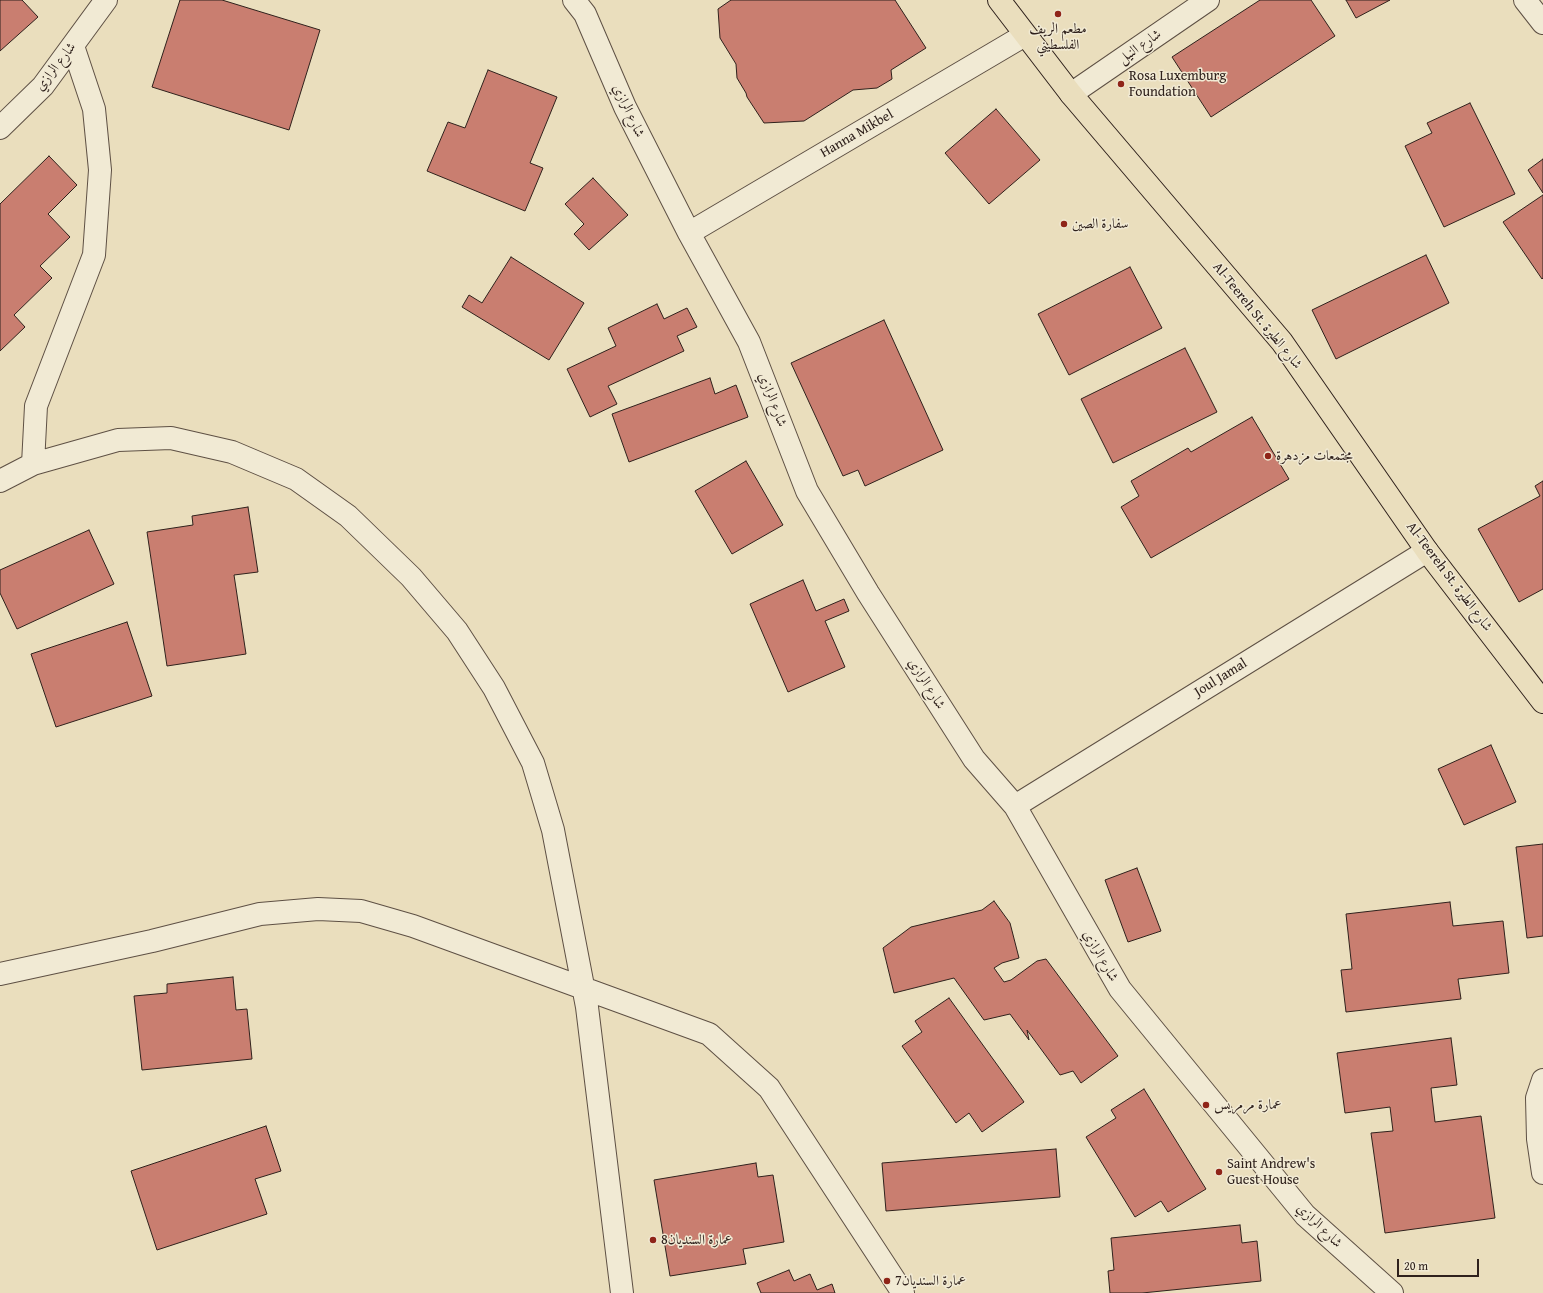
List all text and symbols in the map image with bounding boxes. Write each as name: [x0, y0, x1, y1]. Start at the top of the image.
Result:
marker: مطعم الريف الفلسطيني: [1053, 9, 1063, 19]
place label: مطعم الريف الفلسطيني: [1029, 21, 1087, 54]
street label: شارع النيل: [1115, 26, 1165, 68]
street label: شارع الرازي: [32, 39, 80, 95]
place label: Rosa Luxemburg Foundation: [1129, 68, 1226, 100]
marker: Rosa Luxemburg Foundation: [1116, 79, 1126, 89]
street label: شارع الرازي: [608, 82, 648, 140]
street label: Hanna Mikbel: [817, 106, 897, 162]
place label: سفارة الصين: [1072, 216, 1129, 232]
marker: سفارة الصين: [1059, 219, 1069, 229]
street label: Al-Teereh St. شارع الطيرة: [1209, 259, 1305, 373]
street label: شارع الرازي: [754, 370, 790, 430]
place label: مجتمعات مزدهرة: [1276, 448, 1353, 464]
marker: مجتمعات مزدهرة: [1263, 451, 1273, 461]
street label: Al-Teereh St. شارع الطيرة: [1402, 519, 1496, 635]
street label: شارع الرازي: [904, 655, 948, 713]
street label: Joul Jamal: [1191, 655, 1251, 701]
street label: شارع الرازي: [1079, 927, 1121, 985]
place label: عمارة مرمريس: [1214, 1097, 1282, 1113]
marker: عمارة مرمريس: [1201, 1100, 1211, 1110]
place label: Saint Andrew's Guest House: [1227, 1156, 1315, 1188]
marker: Saint Andrew's Guest House: [1214, 1167, 1224, 1177]
street label: شارع الرازي: [1293, 1200, 1345, 1252]
place label: عمارة السنديان8: [661, 1232, 732, 1248]
marker: عمارة السنديان8: [648, 1235, 658, 1245]
scale bar: [1399, 1251, 1481, 1277]
text: 20 m: [1404, 1257, 1428, 1274]
place label: عمارة السنديان7: [895, 1273, 966, 1289]
marker: عمارة السنديان7: [882, 1276, 892, 1286]

